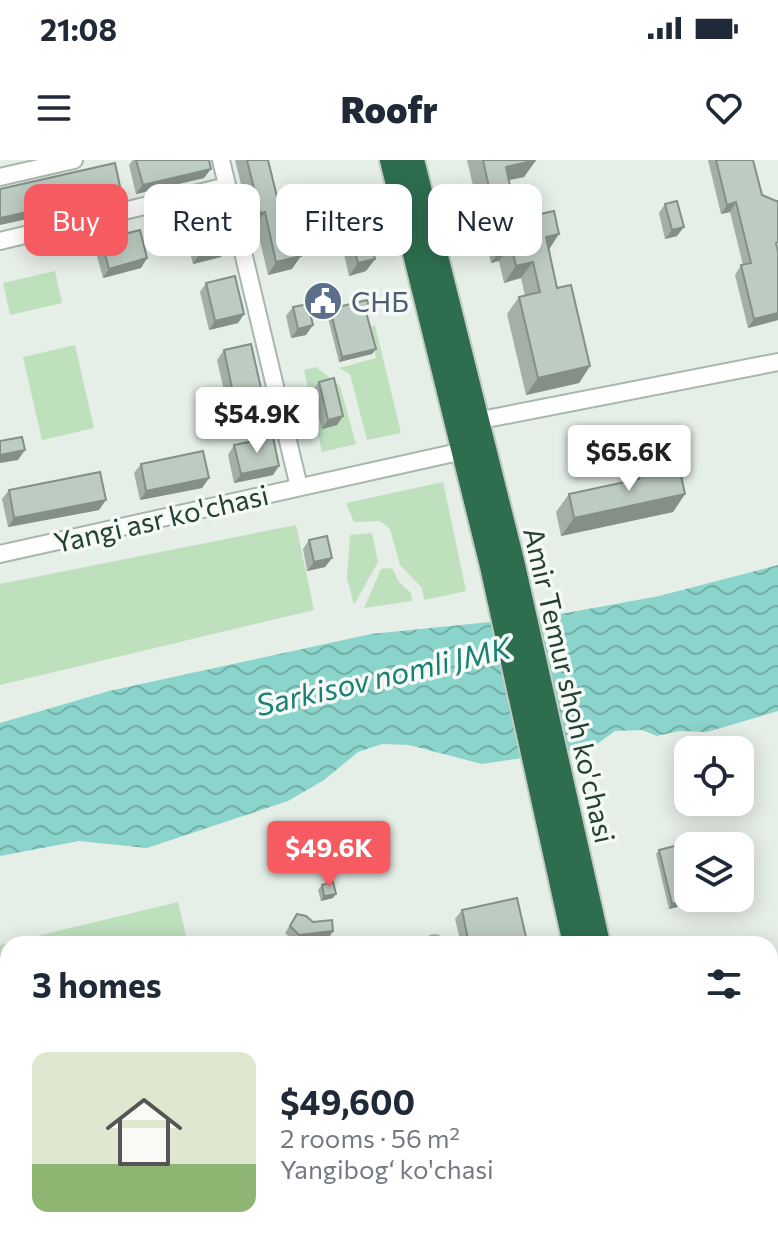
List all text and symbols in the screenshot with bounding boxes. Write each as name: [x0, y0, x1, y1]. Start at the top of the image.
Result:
text: 21:08: [40, 10, 117, 47]
icon: menu: [32, 86, 76, 130]
text: Roofr: [340, 86, 438, 130]
icon: heart: [702, 86, 746, 130]
chip: Buy: [24, 184, 128, 256]
chip: Rent: [144, 184, 260, 256]
chip: Filters: [276, 184, 412, 256]
chip: New: [428, 184, 542, 256]
public building icon: СНБ: [302, 280, 344, 322]
place label: СНБ: [351, 284, 409, 318]
pin: $54.9K: [192, 387, 322, 455]
text: $54.9K: [214, 397, 300, 428]
pin: $65.6K: [564, 425, 694, 493]
text: $65.6K: [586, 435, 672, 466]
street label: Yangi asr ko'chasi: [50, 477, 272, 559]
street label: Amir Temur shoh ko'chasi: [517, 524, 623, 846]
water label: Sarkisov nomli JMK: [252, 627, 516, 722]
map controls: [674, 736, 754, 912]
button: locate: [674, 736, 754, 816]
pin: $49.6K: [264, 821, 394, 889]
text: $49.6K: [285, 831, 373, 862]
button: layers: [674, 832, 754, 912]
icon: filters: [702, 962, 746, 1006]
text: 3 homes: [32, 963, 162, 1005]
text: $49,600: [280, 1080, 415, 1122]
icon: home: [96, 1084, 192, 1180]
text: 2 rooms · 56 m²: [280, 1122, 460, 1153]
text: Yangibog‘ ko'chasi: [280, 1153, 494, 1184]

